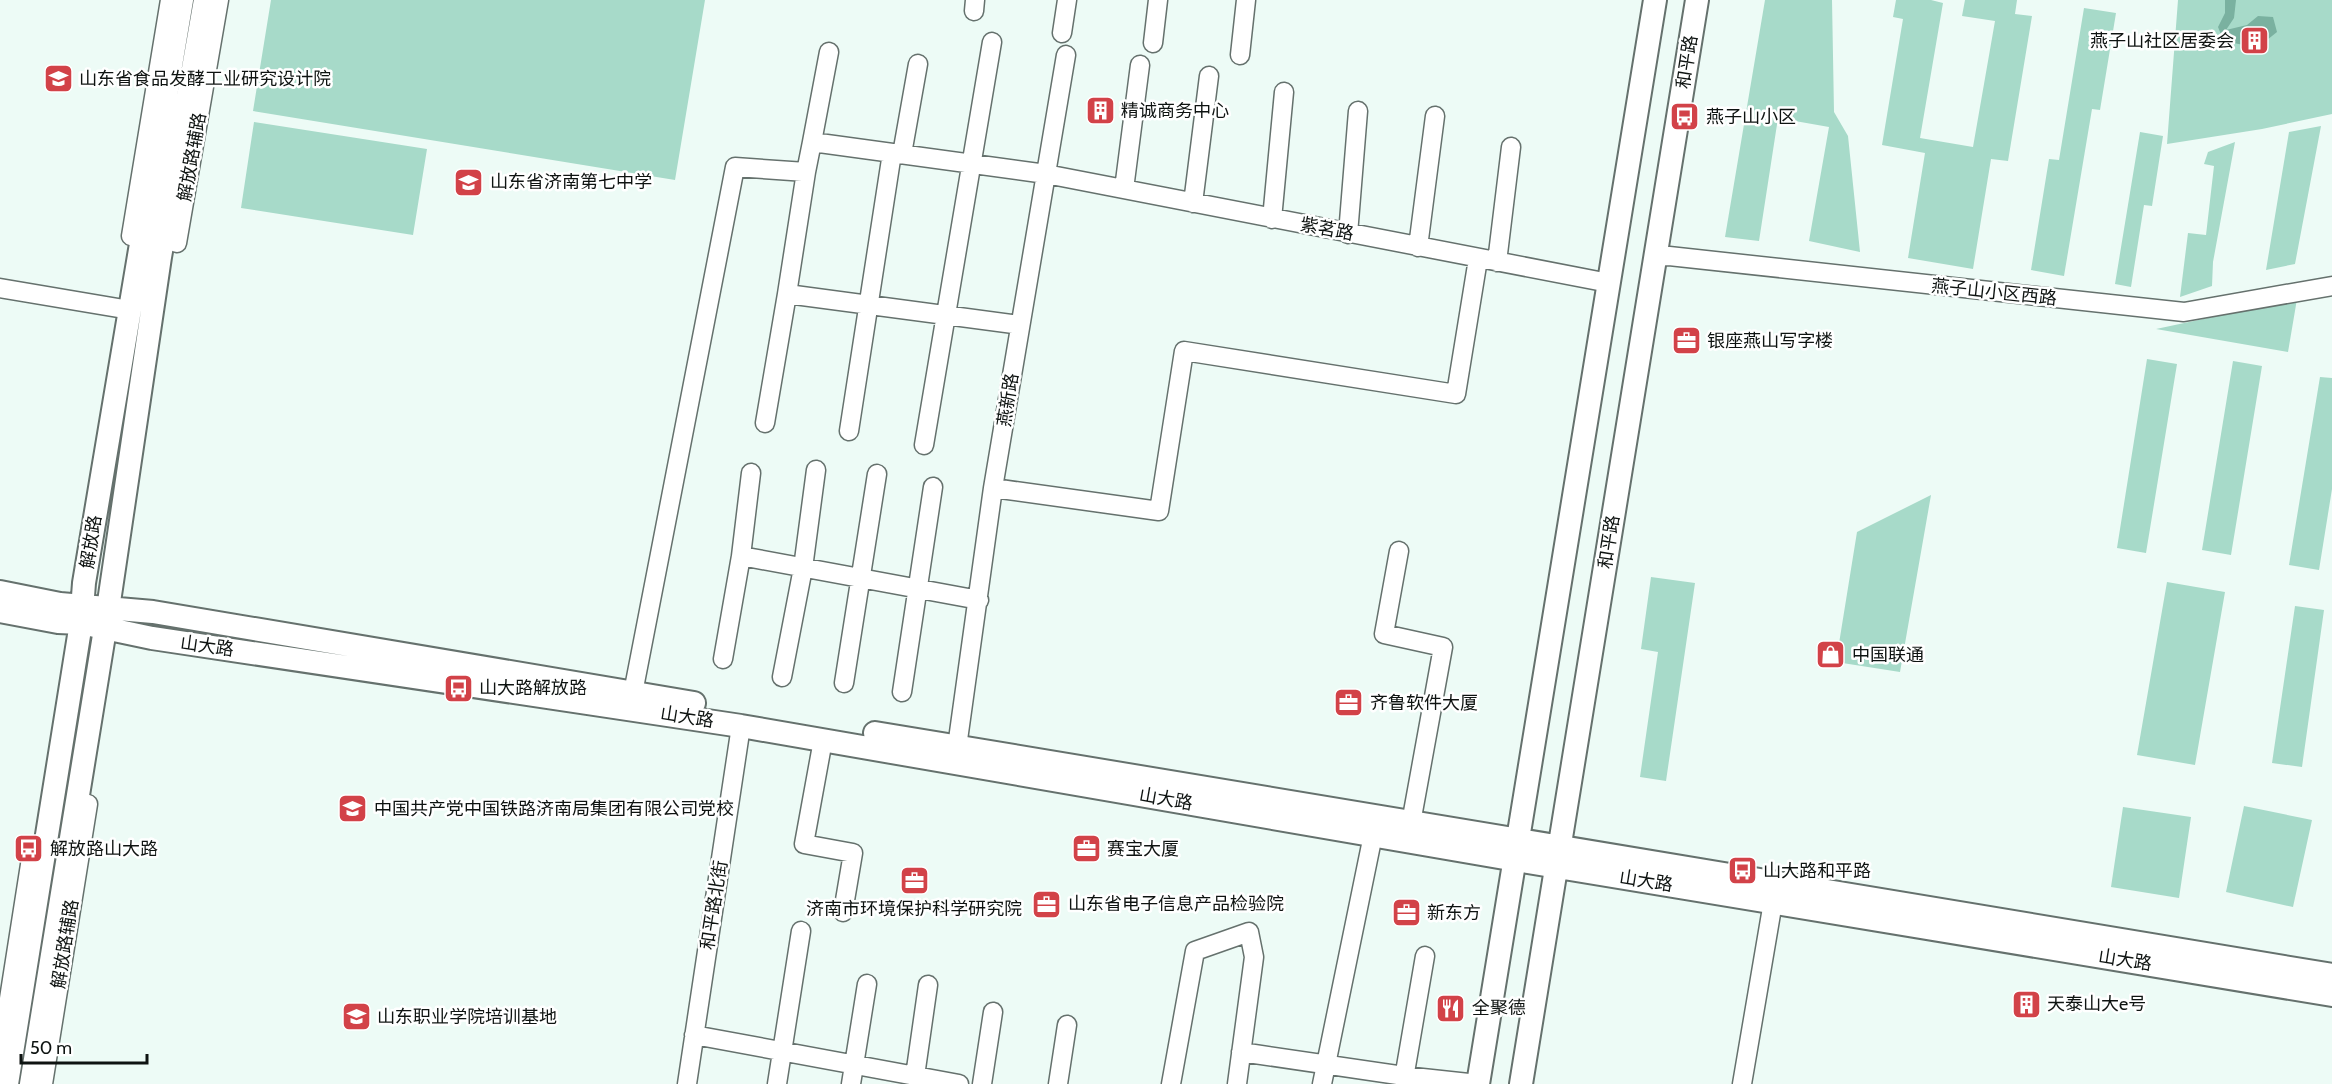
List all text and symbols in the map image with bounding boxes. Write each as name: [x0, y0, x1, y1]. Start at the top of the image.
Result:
building icon: 燕子山社区居委会: [2239, 25, 2271, 57]
place label: 燕子山社区居委会: [2090, 30, 2234, 52]
street label: 和平路: [1672, 34, 1702, 90]
school or university icon: 山东省食品发酵工业研究设计院: [42, 63, 74, 95]
place label: 山东省食品发酵工业研究设计院: [79, 68, 331, 90]
building icon: 精诚商务中心: [1084, 95, 1116, 127]
place label: 精诚商务中心: [1121, 100, 1229, 122]
bus stop icon: 燕子山小区: [1669, 101, 1701, 133]
place label: 燕子山小区: [1706, 106, 1796, 128]
street label: 解放路辅路: [173, 111, 211, 203]
school or university icon: 山东省济南第七中学: [453, 166, 485, 198]
place label: 山东省济南第七中学: [490, 171, 652, 193]
street label: 紫茗路: [1298, 213, 1356, 245]
street label: 燕子山小区西路: [1930, 274, 2058, 310]
office icon: 银座燕山写字楼: [1670, 325, 1702, 357]
place label: 银座燕山写字楼: [1707, 330, 1833, 352]
street label: 燕新路: [993, 372, 1023, 428]
street label: 解放路: [76, 514, 106, 570]
street label: 和平路: [1594, 514, 1624, 570]
street label: 山大路: [179, 631, 235, 661]
shop icon: 中国联通: [1815, 639, 1847, 671]
place label: 中国联通: [1852, 644, 1924, 666]
bus stop icon: 山大路解放路: [442, 672, 474, 704]
place label: 山大路解放路: [479, 677, 587, 699]
office icon: 齐鲁软件大厦: [1333, 687, 1365, 719]
place label: 齐鲁软件大厦: [1370, 692, 1478, 714]
street label: 山大路: [659, 702, 715, 732]
street label: 山大路: [1138, 783, 1194, 815]
school or university icon: 中国共产党中国铁路济南局集团有限公司党校: [337, 793, 369, 825]
place label: 中国共产党中国铁路济南局集团有限公司党校: [374, 798, 734, 820]
bus stop icon: 解放路山大路: [13, 833, 45, 865]
office icon: 赛宝大厦: [1070, 833, 1102, 865]
place label: 解放路山大路: [50, 838, 158, 860]
place label: 赛宝大厦: [1107, 838, 1179, 860]
bus stop icon: 山大路和平路: [1726, 855, 1758, 887]
street label: 和平路北街: [696, 859, 732, 951]
place label: 山大路和平路: [1763, 860, 1871, 882]
office icon: 济南市环境保护科学研究院: [898, 864, 930, 896]
street label: 山大路: [1618, 866, 1674, 896]
office icon: 山东省电子信息产品检验院: [1031, 888, 1063, 920]
place label: 山东省电子信息产品检验院: [1068, 893, 1284, 915]
office icon: 新东方: [1390, 897, 1422, 929]
street label: 解放路辅路: [47, 898, 83, 990]
place label: 济南市环境保护科学研究院: [806, 898, 1022, 920]
place label: 新东方: [1427, 902, 1481, 924]
street label: 山大路: [2097, 945, 2153, 975]
building icon: 天泰山大e号: [2010, 988, 2042, 1020]
restaurant icon: 全聚德: [1435, 992, 1467, 1024]
place label: 天泰山大e号: [2047, 993, 2146, 1015]
place label: 全聚德: [1472, 997, 1526, 1019]
school or university icon: 山东职业学院培训基地: [340, 1001, 372, 1033]
place label: 山东职业学院培训基地: [377, 1006, 557, 1028]
scale bar: [21, 1027, 147, 1065]
text: 50 m: [30, 1037, 72, 1059]

